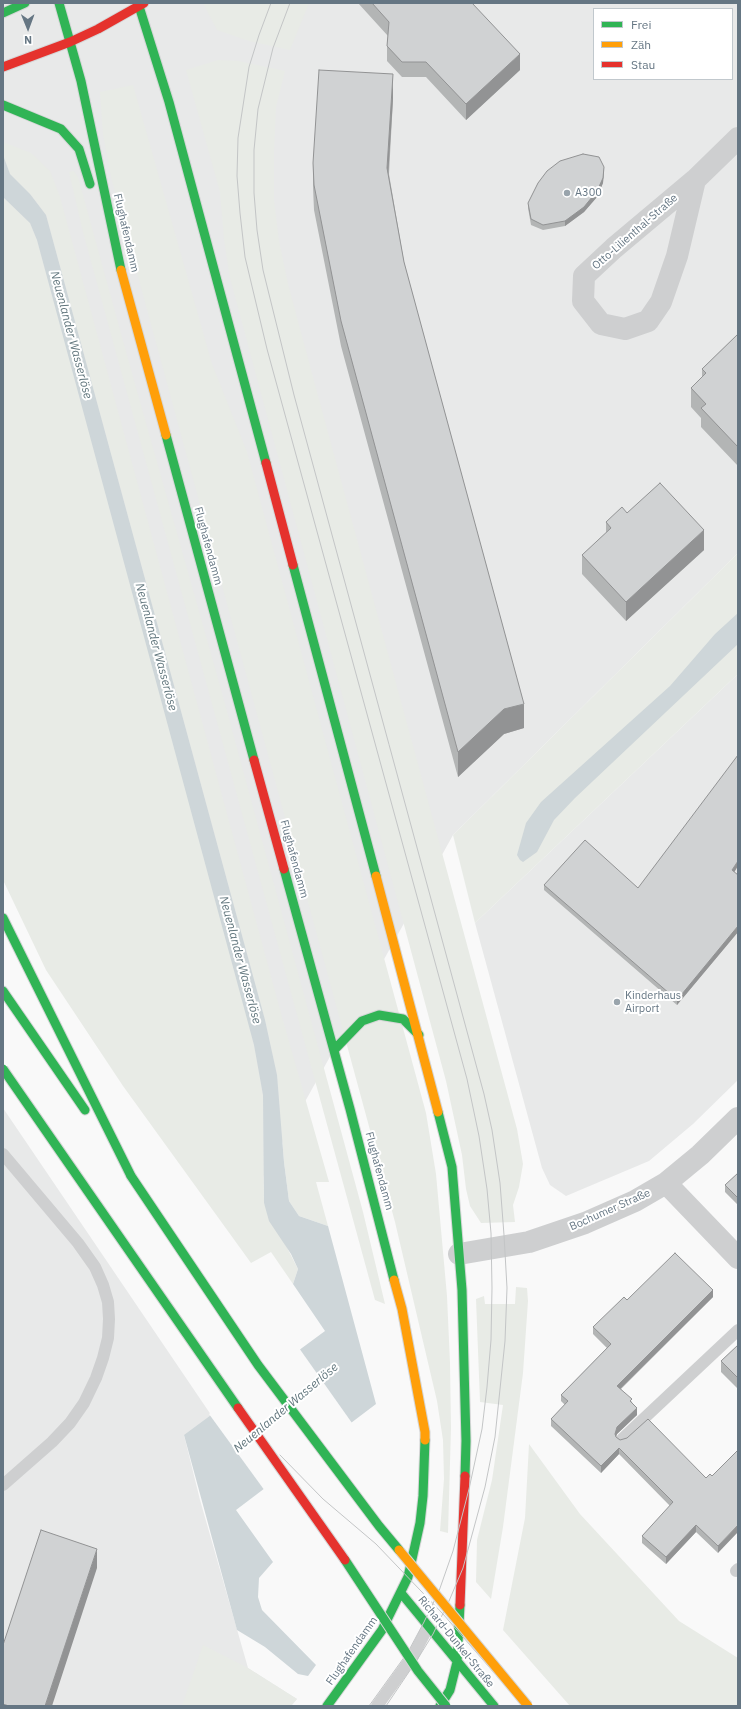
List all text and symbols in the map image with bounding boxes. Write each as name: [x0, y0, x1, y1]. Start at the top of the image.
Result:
north arrow: [8, 8, 48, 48]
legend: [593, 8, 733, 80]
text: Frei: [631, 17, 651, 32]
text: N: [24, 33, 32, 47]
text: Zäh: [631, 37, 651, 52]
text: Stau: [631, 57, 655, 72]
place label: A300: [575, 186, 602, 200]
marker: A300: [562, 188, 572, 198]
street label: Otto-Lilienthal-Straße: [590, 191, 680, 273]
street label: Flughafendamm: [111, 192, 141, 274]
water label: Neuenlander Wasserlöse: [47, 270, 95, 400]
street label: Flughafendamm: [191, 505, 225, 587]
water label: Neuenlander Wasserlöse: [132, 582, 180, 712]
street label: Flughafendamm: [277, 818, 311, 900]
water label: Neuenlander Wasserlöse: [216, 895, 264, 1025]
place label: Kinderhaus Airport: [625, 989, 681, 1015]
marker: Kinderhaus Airport: [612, 997, 622, 1007]
street label: Flughafendamm: [362, 1130, 396, 1212]
street label: Bochumer Straße: [568, 1186, 652, 1234]
water label: Neuenlander Wasserlöse: [231, 1360, 341, 1456]
street label: Richard-Dunkel-Straße: [415, 1594, 497, 1690]
street label: Flughafendamm: [323, 1614, 381, 1688]

